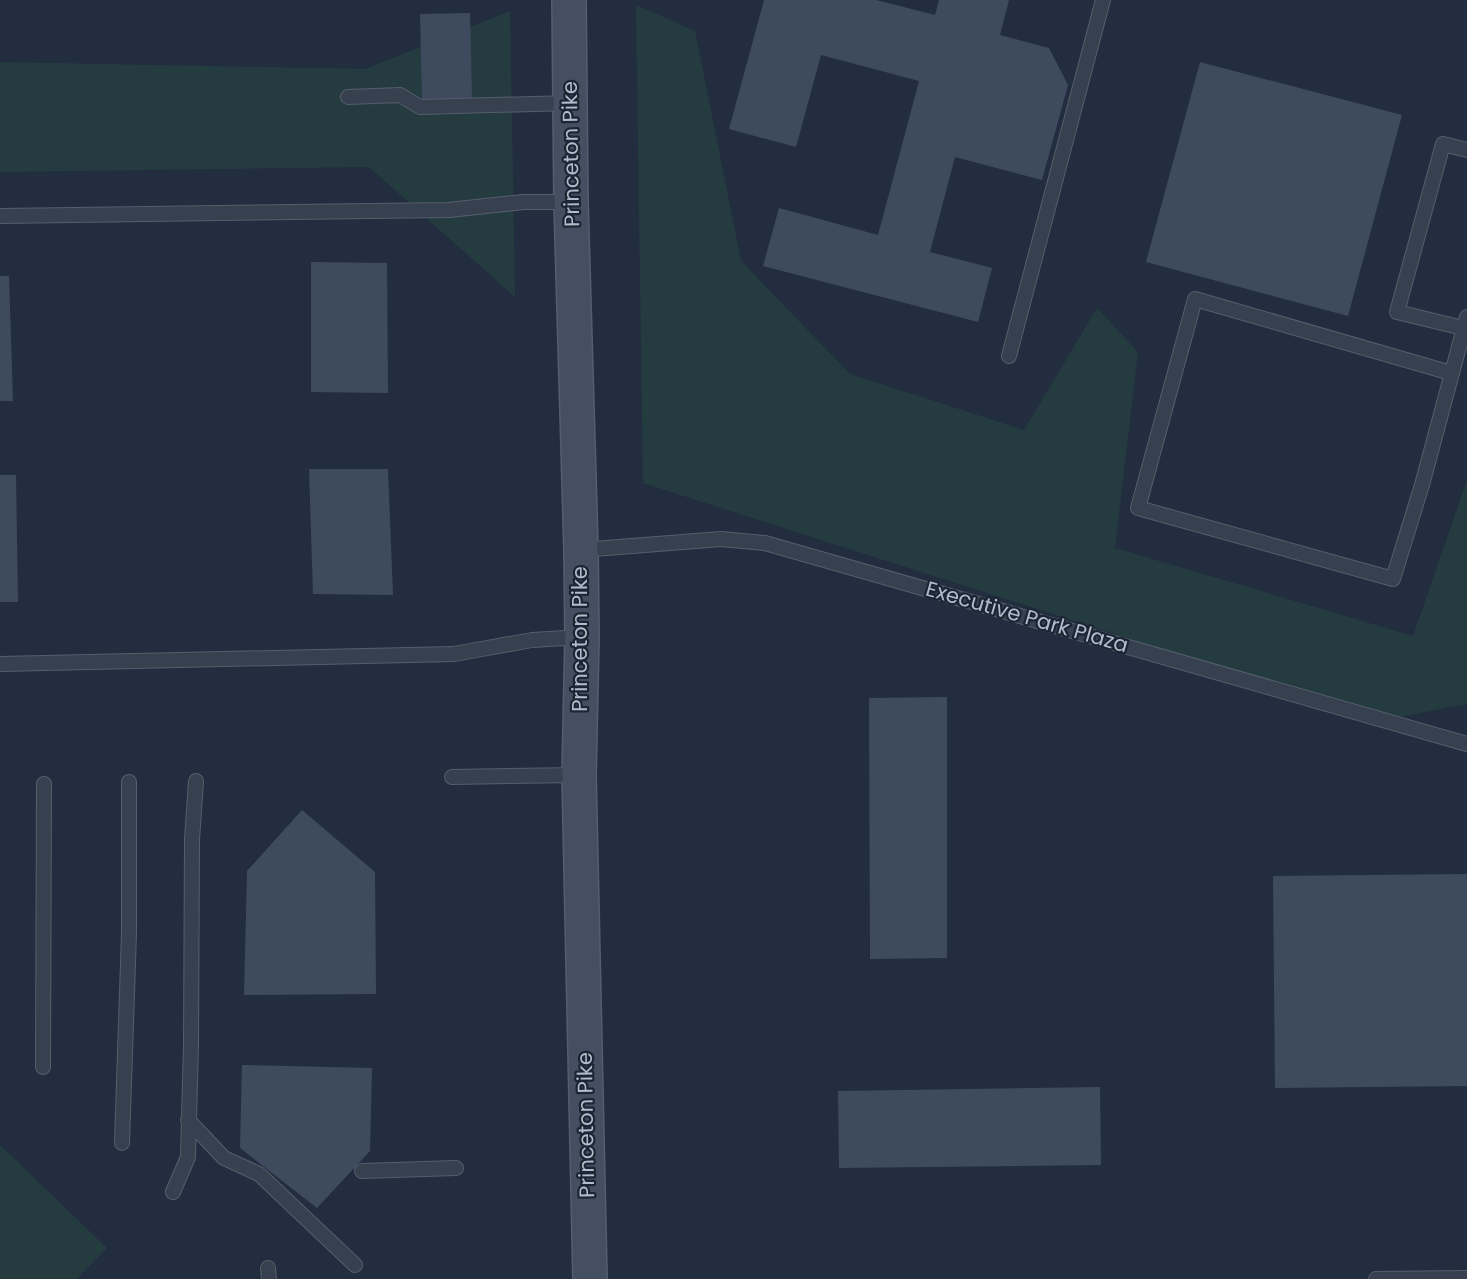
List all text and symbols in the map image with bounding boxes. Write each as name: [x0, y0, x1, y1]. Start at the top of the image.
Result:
street label: Princeton Pike: [555, 81, 586, 227]
street label: Princeton Pike: [565, 566, 594, 712]
street label: Executive Park Plaza: [923, 574, 1132, 659]
street label: Princeton Pike: [570, 1052, 601, 1198]

